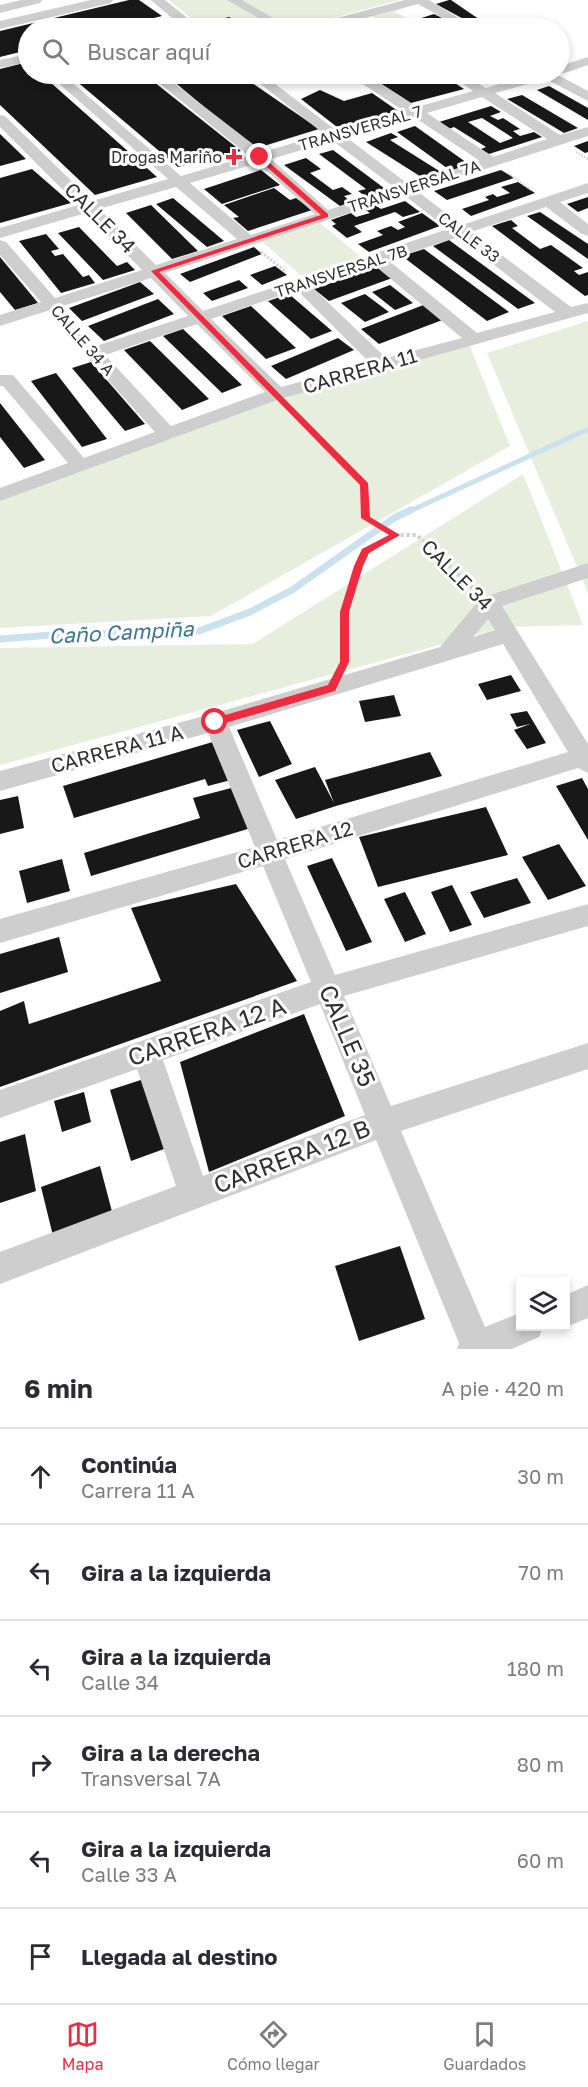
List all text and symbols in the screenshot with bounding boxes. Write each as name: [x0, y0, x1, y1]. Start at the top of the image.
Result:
search box: [18, 18, 570, 84]
icon: search: [39, 35, 72, 68]
text: Buscar aquí: [87, 38, 210, 65]
street label: TRANSVERSAL 7: [296, 101, 424, 155]
route end: [246, 143, 272, 169]
place label: Drogas Mariño: [111, 147, 222, 167]
marker: Drogas Mariño: [227, 150, 241, 164]
street label: TRANSVERSAL 7A: [345, 155, 483, 217]
street label: CALLE 34: [60, 177, 141, 258]
street label: CALLE 33: [434, 207, 504, 267]
street label: TRANSVERSAL 7B: [272, 240, 410, 302]
street label: CALLE 34 A: [47, 301, 119, 380]
street label: CARRERA 11: [300, 342, 420, 398]
street label: CALLE 34: [417, 534, 498, 615]
water label: Caño Campiña: [48, 615, 195, 649]
route start: [201, 708, 227, 734]
street label: CARRERA 11 A: [48, 719, 185, 777]
street label: CARRERA 12: [234, 815, 355, 873]
street label: CALLE 35: [314, 980, 383, 1091]
street label: CARRERA 12 A: [124, 990, 289, 1071]
street label: CARRERA 12 B: [209, 1112, 374, 1199]
map controls: [516, 1277, 570, 1331]
button: layers: [516, 1277, 570, 1331]
text: 6 min: [24, 1373, 93, 1404]
text: A pie · 420 m: [441, 1376, 564, 1400]
text: Continúa: [81, 1451, 177, 1478]
icon: ahead: [24, 1460, 57, 1493]
text: 30 m: [517, 1464, 564, 1488]
text: Carrera 11 A: [81, 1478, 195, 1502]
icon: left: [24, 1556, 57, 1589]
text: Gira a la izquierda: [81, 1559, 271, 1586]
text: 70 m: [518, 1560, 564, 1584]
text: Gira a la izquierda: [81, 1643, 271, 1670]
icon: left: [24, 1652, 57, 1685]
text: 180 m: [507, 1656, 564, 1680]
text: Calle 34: [81, 1670, 159, 1694]
text: Gira a la derecha: [81, 1739, 260, 1766]
icon: right: [24, 1748, 57, 1781]
text: 80 m: [517, 1752, 564, 1776]
text: Transversal 7A: [81, 1766, 221, 1790]
text: Gira a la izquierda: [81, 1835, 271, 1862]
icon: left: [24, 1844, 57, 1877]
text: 60 m: [517, 1848, 564, 1872]
text: Calle 33 A: [81, 1862, 177, 1886]
icon: arrive: [24, 1940, 57, 1973]
text: Llegada al destino: [81, 1943, 278, 1970]
tab: Mapa: [62, 2018, 103, 2074]
tab: Cómo llegar: [227, 2018, 320, 2074]
tab: Guardados: [443, 2018, 526, 2074]

